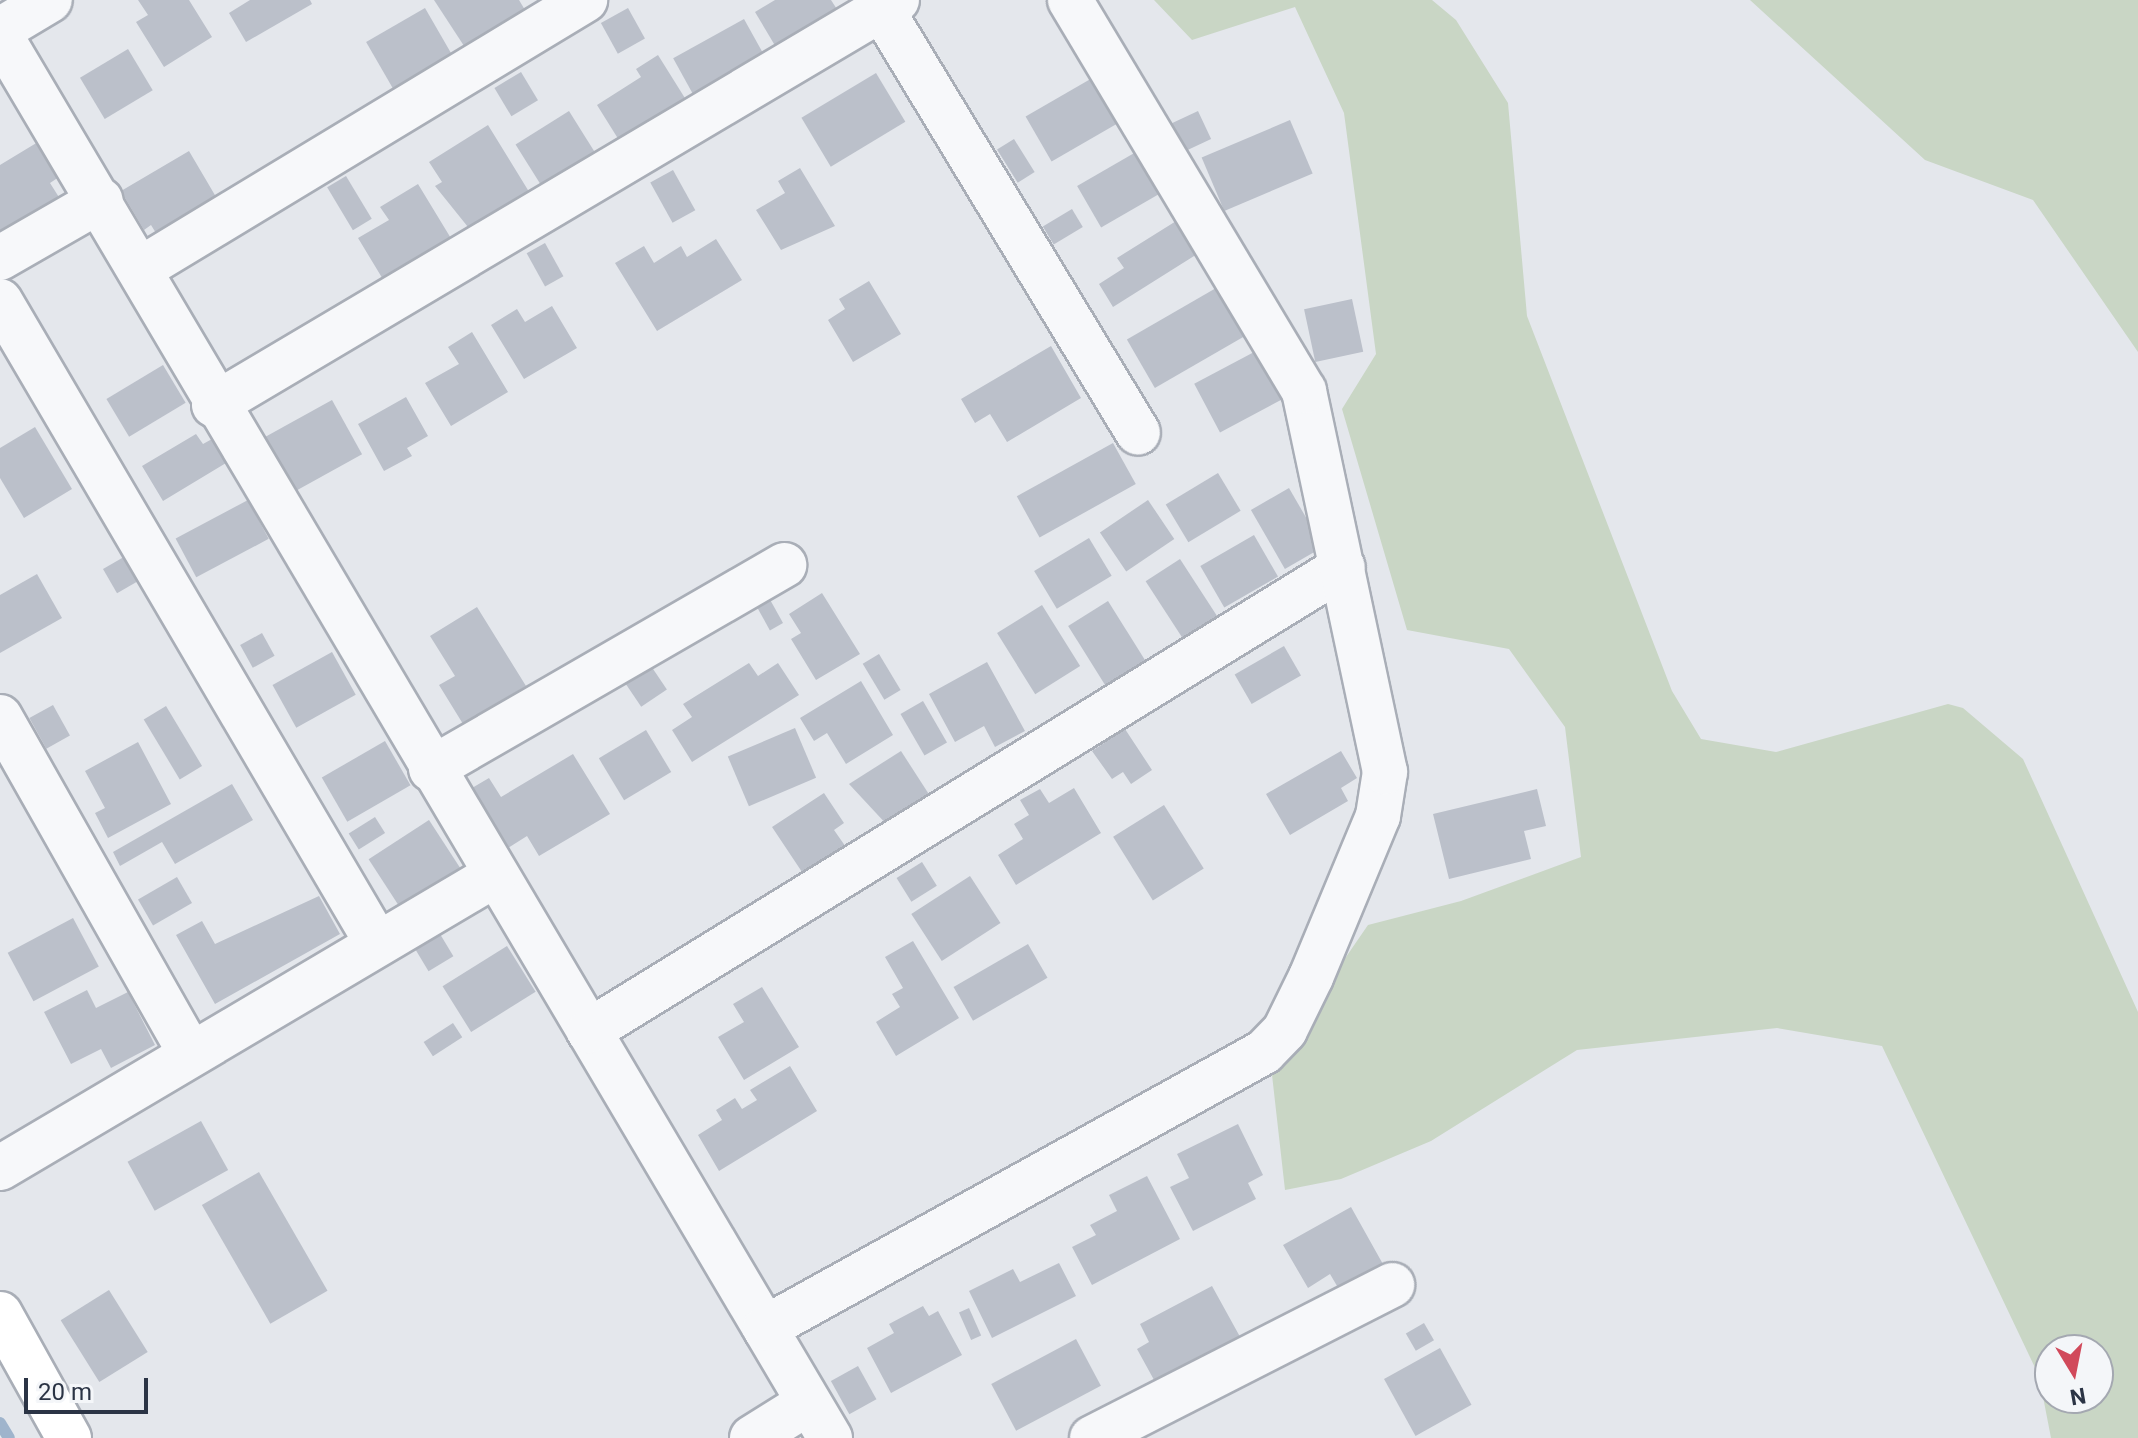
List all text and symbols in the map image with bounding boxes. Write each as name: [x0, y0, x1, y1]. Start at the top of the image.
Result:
north arrow: [2034, 1334, 2114, 1414]
scale bar: [28, 1362, 152, 1412]
text: 20 m: [38, 1378, 92, 1406]
text: N: [2068, 1382, 2088, 1410]

